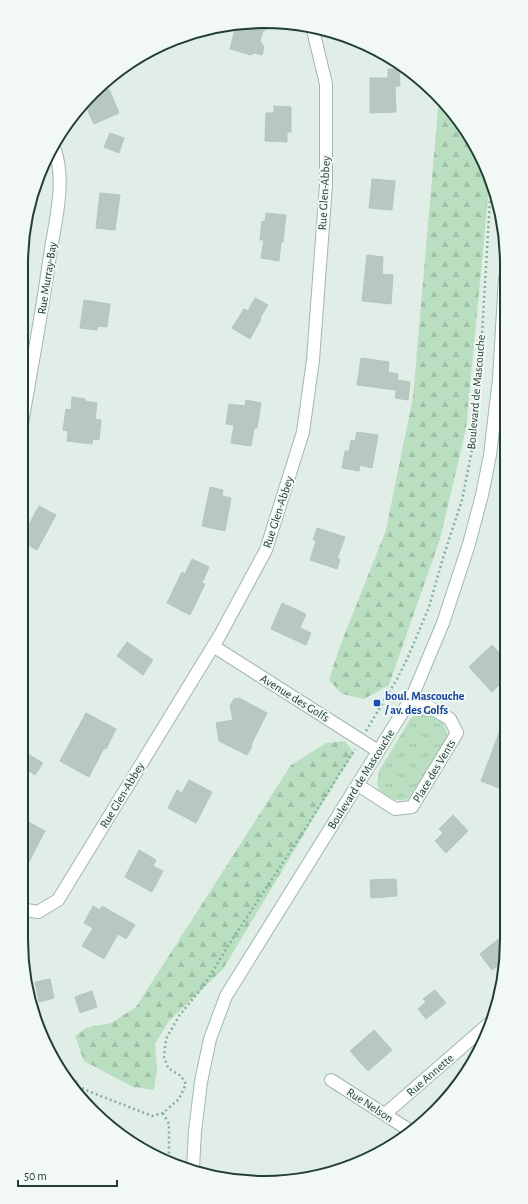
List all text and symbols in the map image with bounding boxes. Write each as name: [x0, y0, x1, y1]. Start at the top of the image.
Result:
street label: Rue Glen-Abbey: [316, 155, 333, 231]
street label: Rue Murray-Bay: [35, 241, 60, 315]
street label: Boulevard de Mascouche: [465, 334, 487, 450]
street label: Rue Glen-Abbey: [261, 475, 296, 550]
street label: Avenue des Golfs: [258, 672, 332, 724]
place label: boul. Mascouche / av. des Golfs: [384, 690, 465, 716]
marker: boul. Mascouche / av. des Golfs: [372, 698, 382, 708]
street label: Boulevard de Mascouche: [325, 727, 397, 831]
street label: Place des Vents: [411, 737, 457, 805]
street label: Rue Glen-Abbey: [98, 760, 147, 831]
street label: Rue Annette: [404, 1052, 456, 1098]
street label: Rue Nelson: [345, 1086, 395, 1124]
scale bar: [18, 1162, 117, 1188]
text: 50 m: [24, 1170, 47, 1182]

